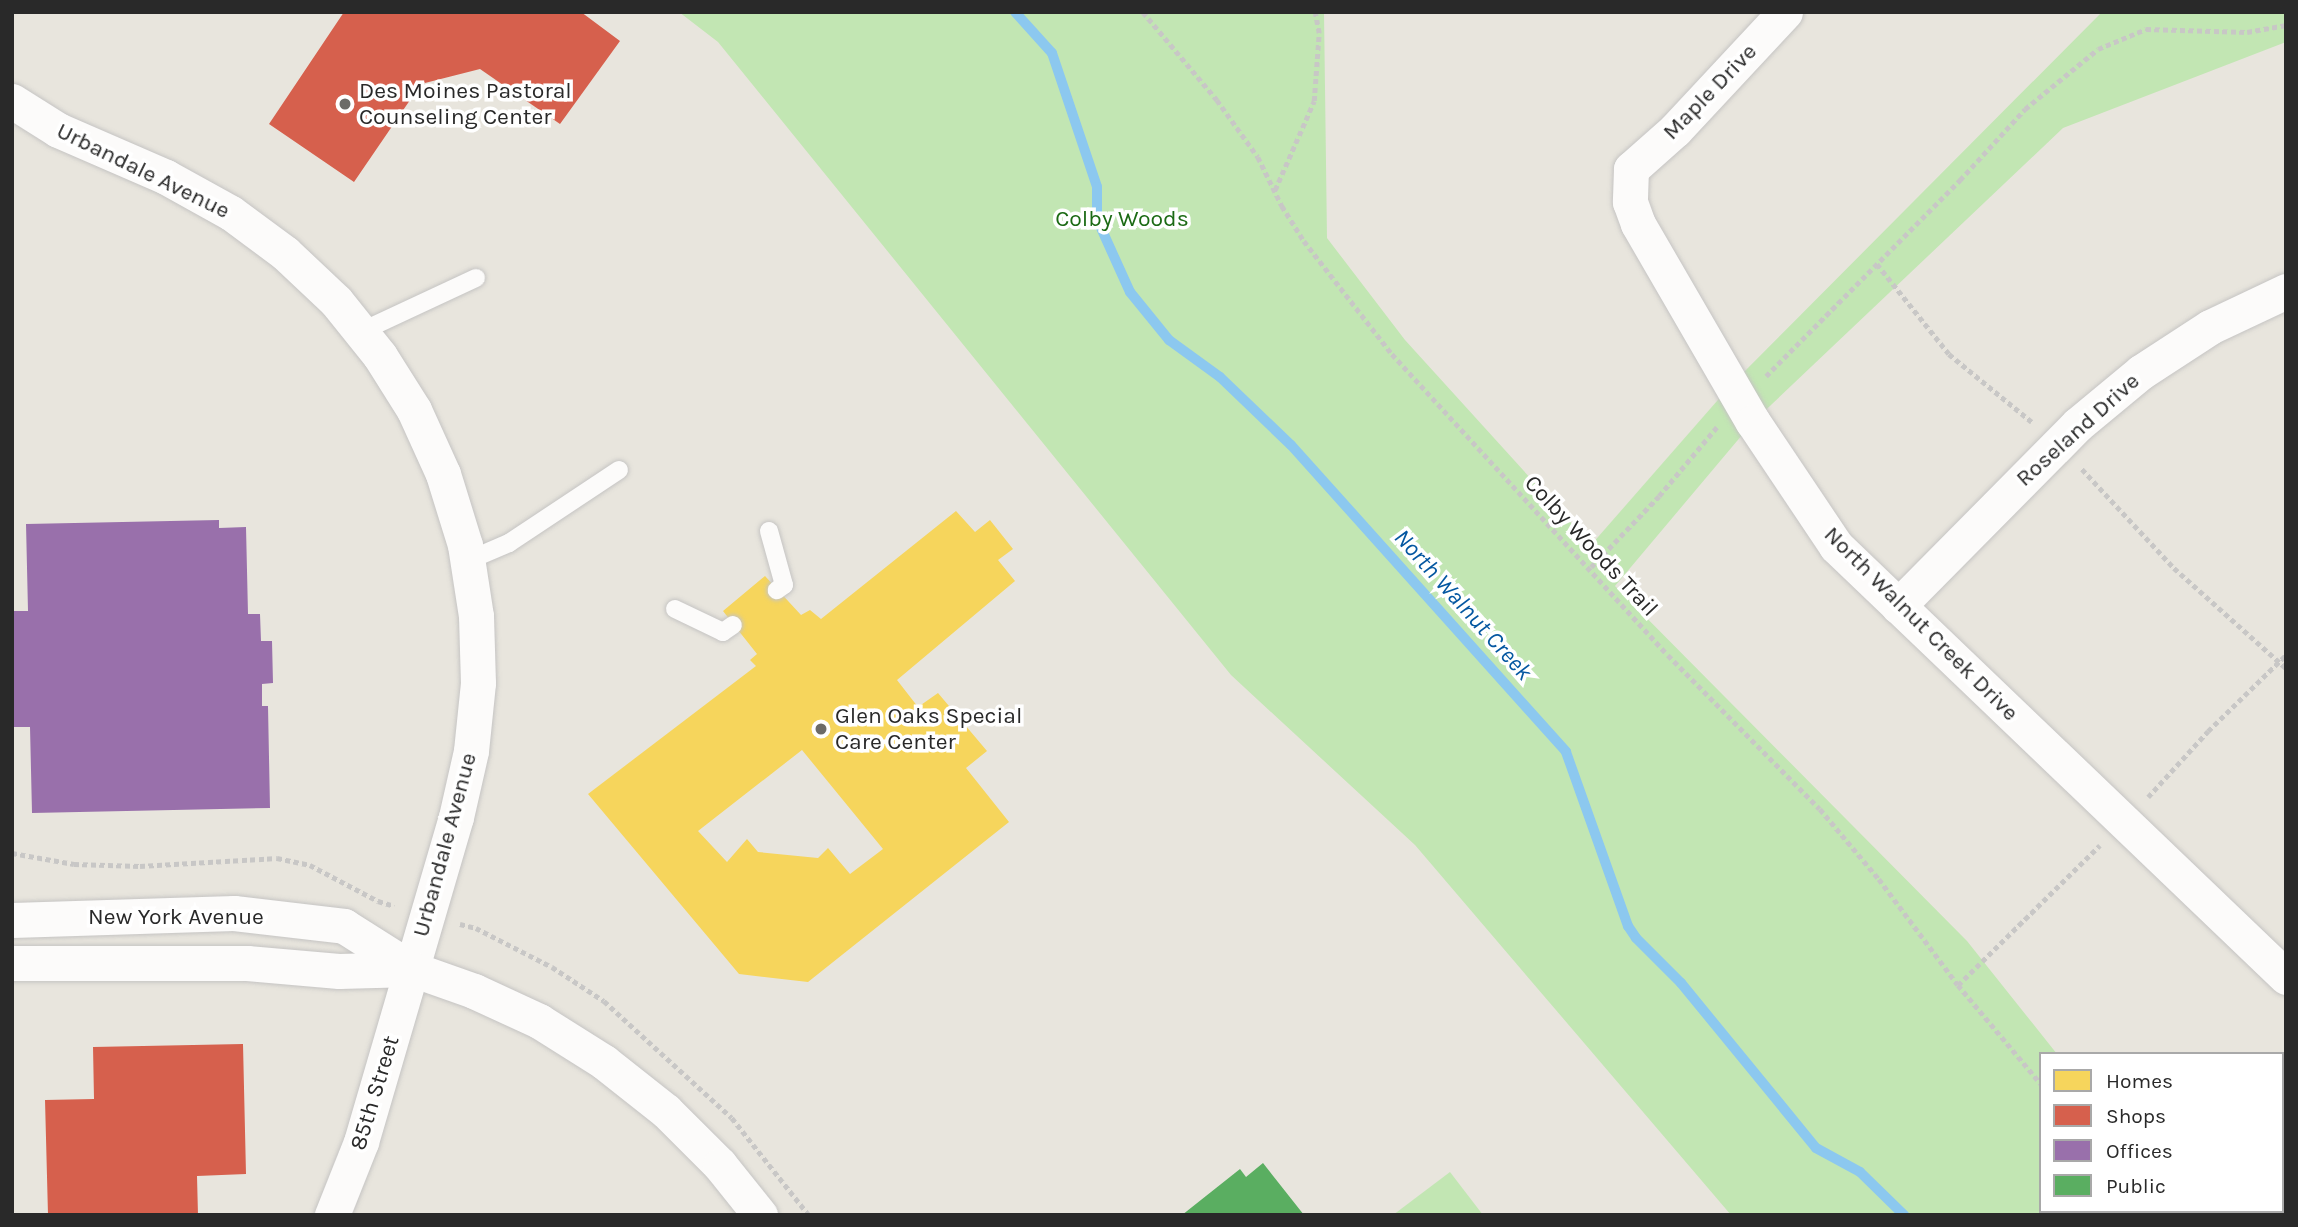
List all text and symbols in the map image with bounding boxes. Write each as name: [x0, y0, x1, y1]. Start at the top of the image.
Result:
street label: Maple Drive: [1657, 38, 1763, 146]
place label: Des Moines Pastoral Counseling Center: [359, 77, 572, 131]
marker: Des Moines Pastoral Counseling Center: [337, 96, 353, 112]
street label: Urbandale Avenue: [52, 117, 234, 225]
park label: Colby Woods: [1055, 205, 1189, 233]
street label: Roseland Drive: [2011, 367, 2145, 493]
street label: Colby Woods Trail: [1518, 470, 1664, 622]
street label: North Walnut Creek Drive: [1818, 521, 2024, 727]
water label: North Walnut Creek: [1388, 524, 1538, 686]
place label: Glen Oaks Special Care Center: [835, 702, 1022, 756]
marker: Glen Oaks Special Care Center: [813, 721, 829, 737]
street label: Urbandale Avenue: [407, 750, 483, 940]
street label: New York Avenue: [88, 903, 264, 931]
street label: 85th Street: [345, 1032, 405, 1154]
legend: [2039, 1052, 2284, 1213]
text: Homes: [2106, 1069, 2173, 1093]
text: Shops: [2106, 1104, 2166, 1128]
text: Offices: [2106, 1139, 2173, 1163]
text: Public: [2106, 1174, 2166, 1198]

